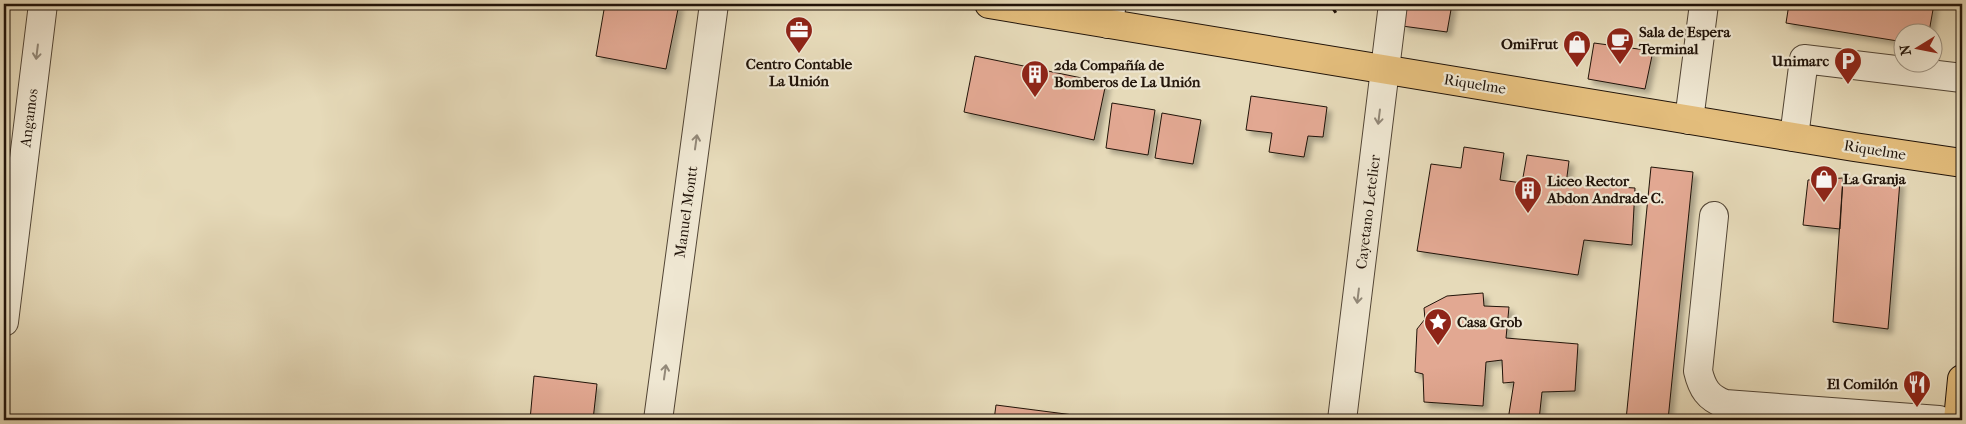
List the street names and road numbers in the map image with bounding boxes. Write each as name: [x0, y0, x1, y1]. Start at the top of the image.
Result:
street label: Riquelme: [1443, 70, 1508, 98]
street label: Angamos: [16, 87, 42, 149]
street label: Riquelme: [1843, 136, 1908, 164]
street label: Cayetano Letelier: [1352, 153, 1384, 270]
street label: Manuel Montt: [671, 164, 701, 259]

